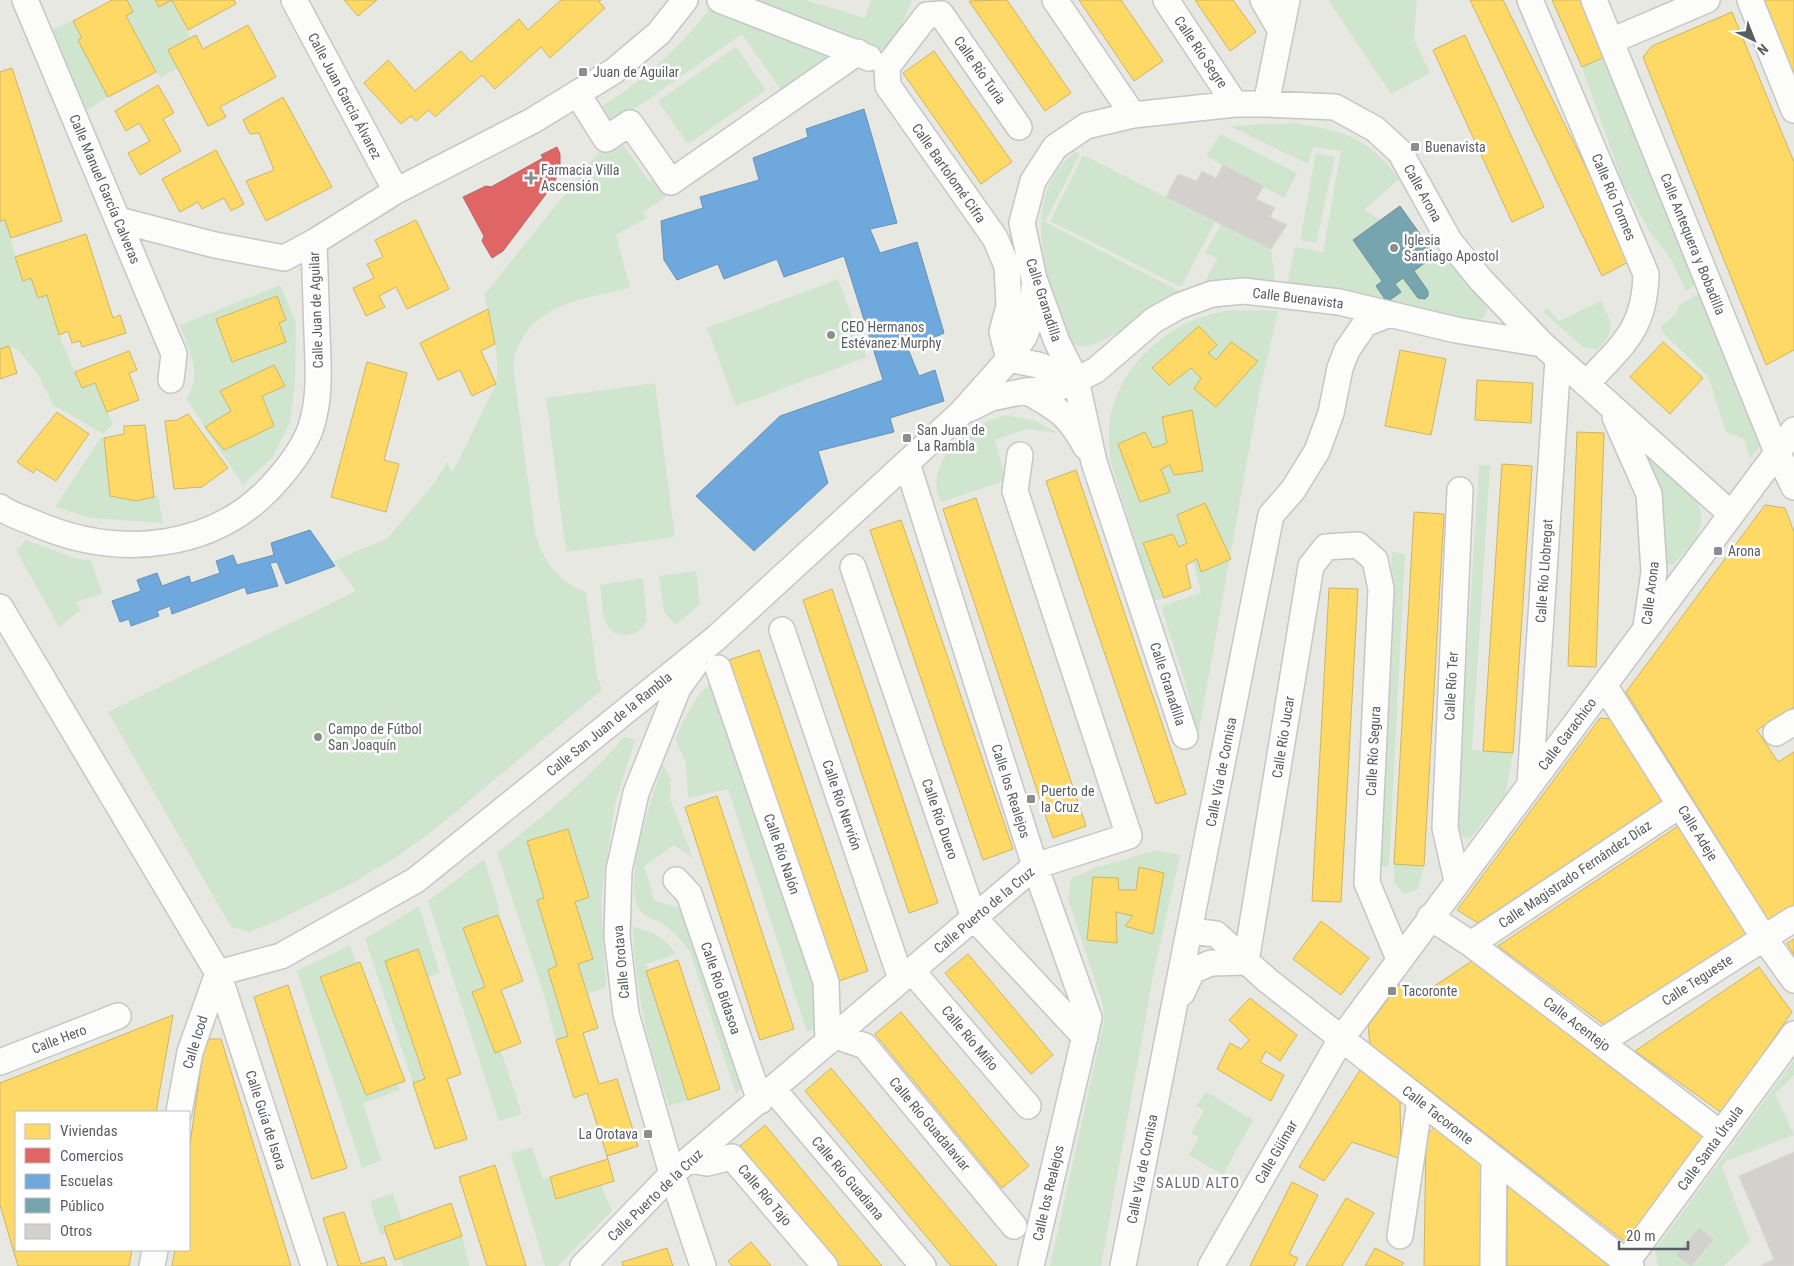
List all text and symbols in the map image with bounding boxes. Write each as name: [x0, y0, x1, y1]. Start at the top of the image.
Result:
street label: Calle Río Segre: [1171, 13, 1231, 91]
north arrow: [1729, 15, 1779, 65]
street label: Calle Juan García Álvarez: [305, 30, 386, 162]
street label: Calle Río Turia: [951, 33, 1009, 107]
text: N: [1754, 41, 1771, 58]
place label: Juan de Aguilar: [593, 64, 679, 80]
marker: Juan de Aguilar: [577, 66, 589, 78]
street label: Calle Manuel García Calveras: [66, 112, 144, 266]
street label: Calle Bartolomé Cifra: [909, 120, 989, 226]
place label: Buenavista: [1425, 139, 1486, 155]
marker: Buenavista: [1409, 141, 1421, 153]
street label: Calle Río Tormes: [1588, 151, 1640, 243]
street label: Calle Arona: [1401, 161, 1445, 225]
place label: Farmacia Villa Ascensión: [541, 162, 620, 194]
street label: Calle Antequera y Bobadilla: [1657, 171, 1729, 317]
marker: Farmacia Villa Ascensión: [525, 172, 537, 184]
place label: Iglesia Santiago Apostol: [1404, 232, 1499, 264]
marker: Iglesia Santiago Apostol: [1388, 242, 1400, 254]
street label: Calle Juan de Aguilar: [306, 251, 326, 369]
street label: Calle Granadilla: [1023, 256, 1065, 344]
street label: Calle Buenavista: [1252, 284, 1344, 312]
place label: CEO Hermanos Estévanez Murphy: [841, 319, 942, 351]
marker: CEO Hermanos Estévanez Murphy: [825, 329, 837, 341]
place label: San Juan de La Rambla: [917, 422, 985, 454]
marker: San Juan de La Rambla: [901, 432, 913, 444]
street label: Calle Río Llobregat: [1532, 519, 1556, 623]
place label: Arona: [1728, 543, 1761, 559]
marker: Arona: [1712, 545, 1724, 557]
street label: Calle Arona: [1638, 560, 1662, 626]
street label: Calle Granadilla: [1147, 640, 1189, 728]
street label: Calle Río Ter: [1441, 651, 1461, 721]
street label: Calle San Juan de la Rambla: [543, 669, 675, 779]
street label: Calle Río Jucar: [1269, 695, 1297, 779]
street label: Calle Garachico: [1535, 695, 1599, 773]
street label: Calle Río Segura: [1363, 706, 1383, 796]
street label: Calle Vía de Cornisa: [1203, 716, 1239, 828]
place label: Campo de Fútbol San Joaquín: [328, 721, 422, 753]
marker: Campo de Fútbol San Joaquín: [312, 731, 324, 743]
street label: Calle los Realejos: [988, 742, 1034, 840]
street label: Calle Río Nervión: [819, 758, 865, 852]
street label: Calle Río Duero: [919, 777, 961, 861]
place label: Puerto de la Cruz: [1041, 783, 1095, 815]
marker: Puerto de la Cruz: [1025, 793, 1037, 805]
street label: Calle Adeje: [1675, 802, 1721, 864]
street label: Calle Río Nalón: [761, 812, 803, 896]
street label: Calle Magistrado Fernández Díaz: [1495, 817, 1655, 931]
street label: Calle Puerto de la Cruz: [931, 863, 1037, 957]
street label: Calle Orotava: [610, 925, 632, 999]
street label: Calle Río Bidasoa: [698, 940, 744, 1036]
street label: Calle Tegueste: [1659, 951, 1736, 1009]
place label: Tacoronte: [1402, 983, 1458, 999]
marker: Tacoronte: [1386, 985, 1398, 997]
street label: Calle Acentejo: [1540, 994, 1614, 1054]
street label: Calle Río Miño: [938, 1002, 1002, 1074]
street label: Calle Icod: [179, 1013, 211, 1071]
street label: Calle Hero: [29, 1021, 89, 1057]
street label: Calle Guía de Isora: [242, 1068, 290, 1172]
street label: Calle Río Guadalaviar: [886, 1074, 974, 1174]
street label: Calle Tacoronte: [1399, 1082, 1477, 1148]
street label: Calle Santa Úrsula: [1673, 1102, 1746, 1194]
legend: [15, 1111, 190, 1251]
street label: Calle Vía de Cornisa: [1124, 1113, 1160, 1225]
street label: Calle Güímar: [1251, 1117, 1301, 1187]
text: Viviendas: [60, 1122, 118, 1140]
place label: La Orotava: [579, 1126, 638, 1142]
marker: La Orotava: [642, 1128, 654, 1140]
street label: Calle Río Guadiana: [808, 1133, 888, 1223]
street label: Calle los Realejos: [1029, 1144, 1067, 1242]
street label: Calle Puerto de la Cruz: [604, 1146, 706, 1244]
text: Comercios: [60, 1147, 124, 1165]
street label: Calle Río Tajo: [735, 1161, 795, 1229]
text: Escuelas: [60, 1172, 113, 1190]
district label: SALUD ALTO: [1156, 1174, 1240, 1192]
text: Público: [60, 1197, 104, 1215]
scale bar: [1619, 1218, 1688, 1250]
text: Otros: [60, 1222, 92, 1240]
text: 20 m: [1626, 1227, 1656, 1245]

